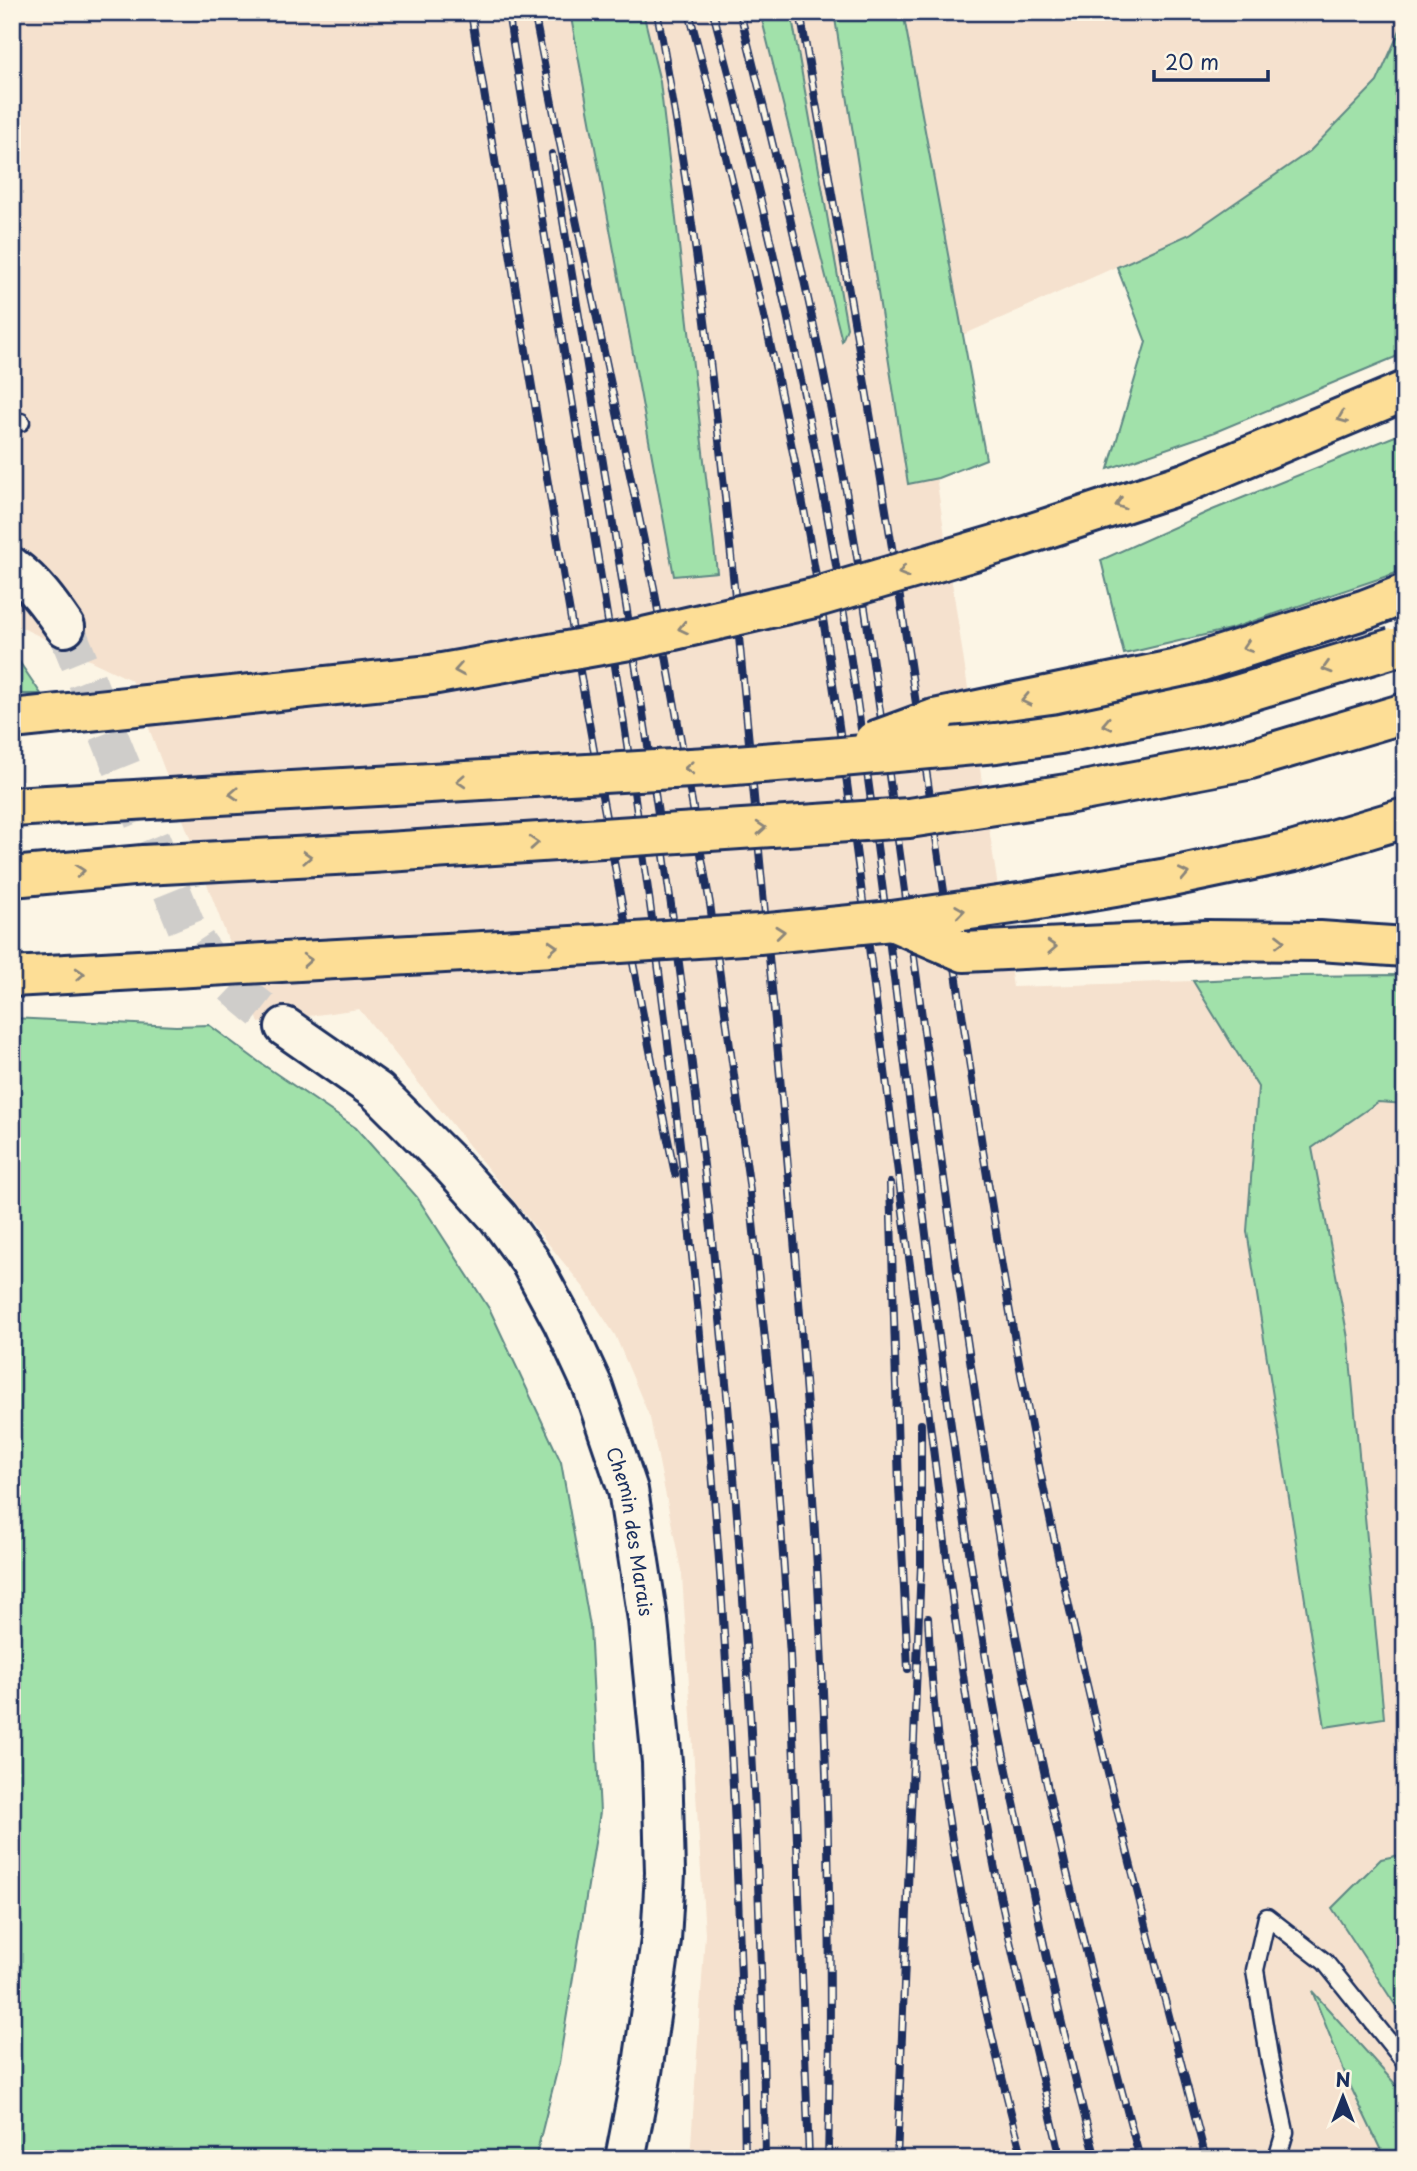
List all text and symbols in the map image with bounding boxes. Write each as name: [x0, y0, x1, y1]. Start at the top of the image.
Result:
scale bar: [1154, 38, 1268, 82]
text: 20 m: [1165, 45, 1219, 77]
one-way arrow: [1337, 410, 1349, 424]
one-way arrow: [1115, 496, 1127, 510]
one-way arrow: [897, 564, 909, 579]
one-way arrow: [677, 620, 689, 634]
one-way arrow: [1242, 638, 1254, 653]
one-way arrow: [1321, 659, 1333, 674]
one-way arrow: [453, 662, 465, 677]
one-way arrow: [1020, 691, 1032, 706]
one-way arrow: [1101, 716, 1113, 731]
one-way arrow: [683, 760, 694, 775]
one-way arrow: [456, 773, 467, 788]
one-way arrow: [229, 787, 240, 802]
one-way arrow: [756, 821, 767, 836]
one-way arrow: [529, 836, 540, 851]
one-way arrow: [302, 849, 313, 864]
one-way arrow: [75, 864, 86, 879]
one-way arrow: [1178, 867, 1190, 882]
one-way arrow: [954, 904, 966, 919]
one-way arrow: [775, 925, 786, 940]
one-way arrow: [1275, 933, 1285, 949]
one-way arrow: [548, 940, 559, 955]
one-way arrow: [1047, 940, 1058, 955]
one-way arrow: [302, 953, 313, 968]
one-way arrow: [75, 967, 86, 982]
street label: Chemin des Marais: [600, 1443, 661, 1618]
north arrow: [1308, 2062, 1378, 2132]
text: N: [1335, 2065, 1351, 2093]

